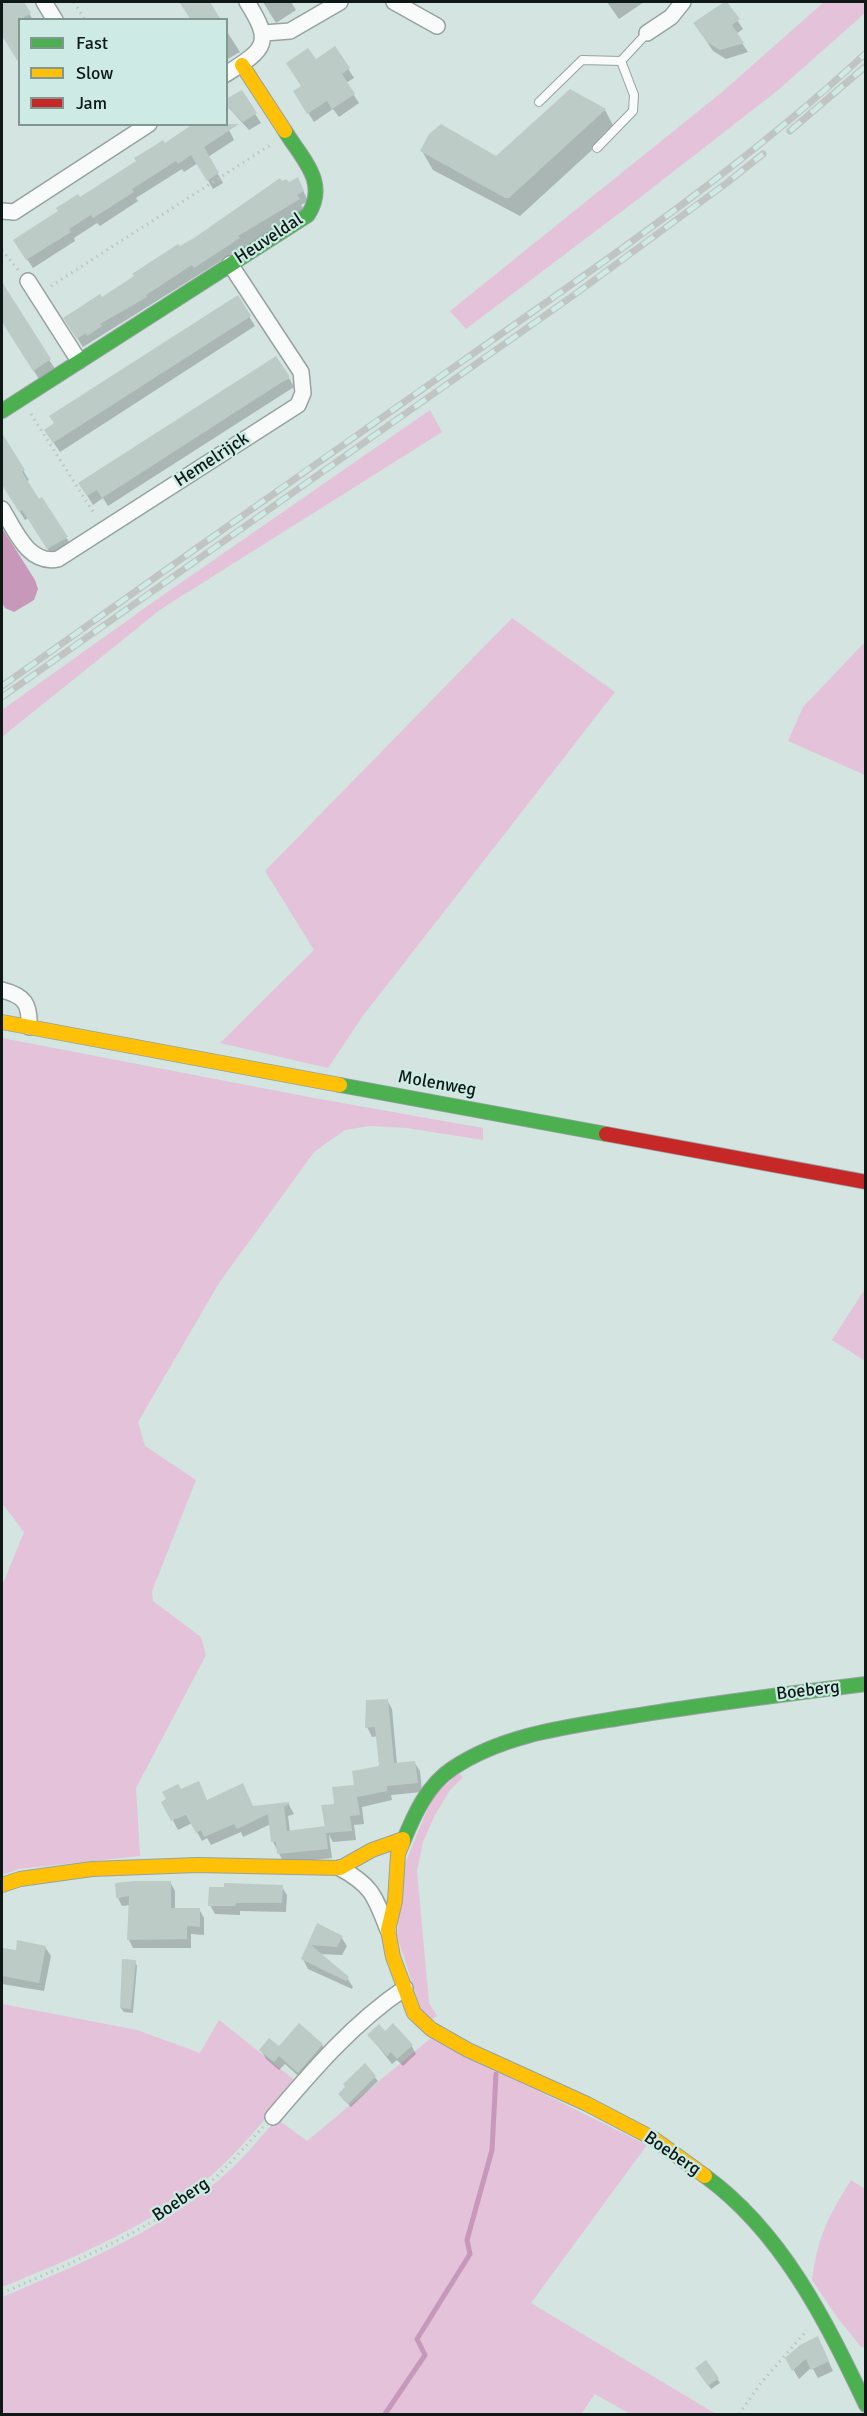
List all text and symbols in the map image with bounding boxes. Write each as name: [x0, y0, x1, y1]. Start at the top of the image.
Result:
legend: [18, 18, 228, 126]
text: Fast: [76, 32, 108, 54]
text: Slow: [76, 62, 113, 84]
text: Jam: [76, 92, 107, 114]
street label: Heuveldal: [231, 209, 307, 269]
street label: Hemelrijck: [171, 428, 253, 492]
street label: Molenweg: [396, 1067, 478, 1101]
street label: Boeberg: [775, 1676, 841, 1706]
street label: Boeberg: [640, 2127, 704, 2181]
street label: Boeberg: [149, 2173, 213, 2227]

